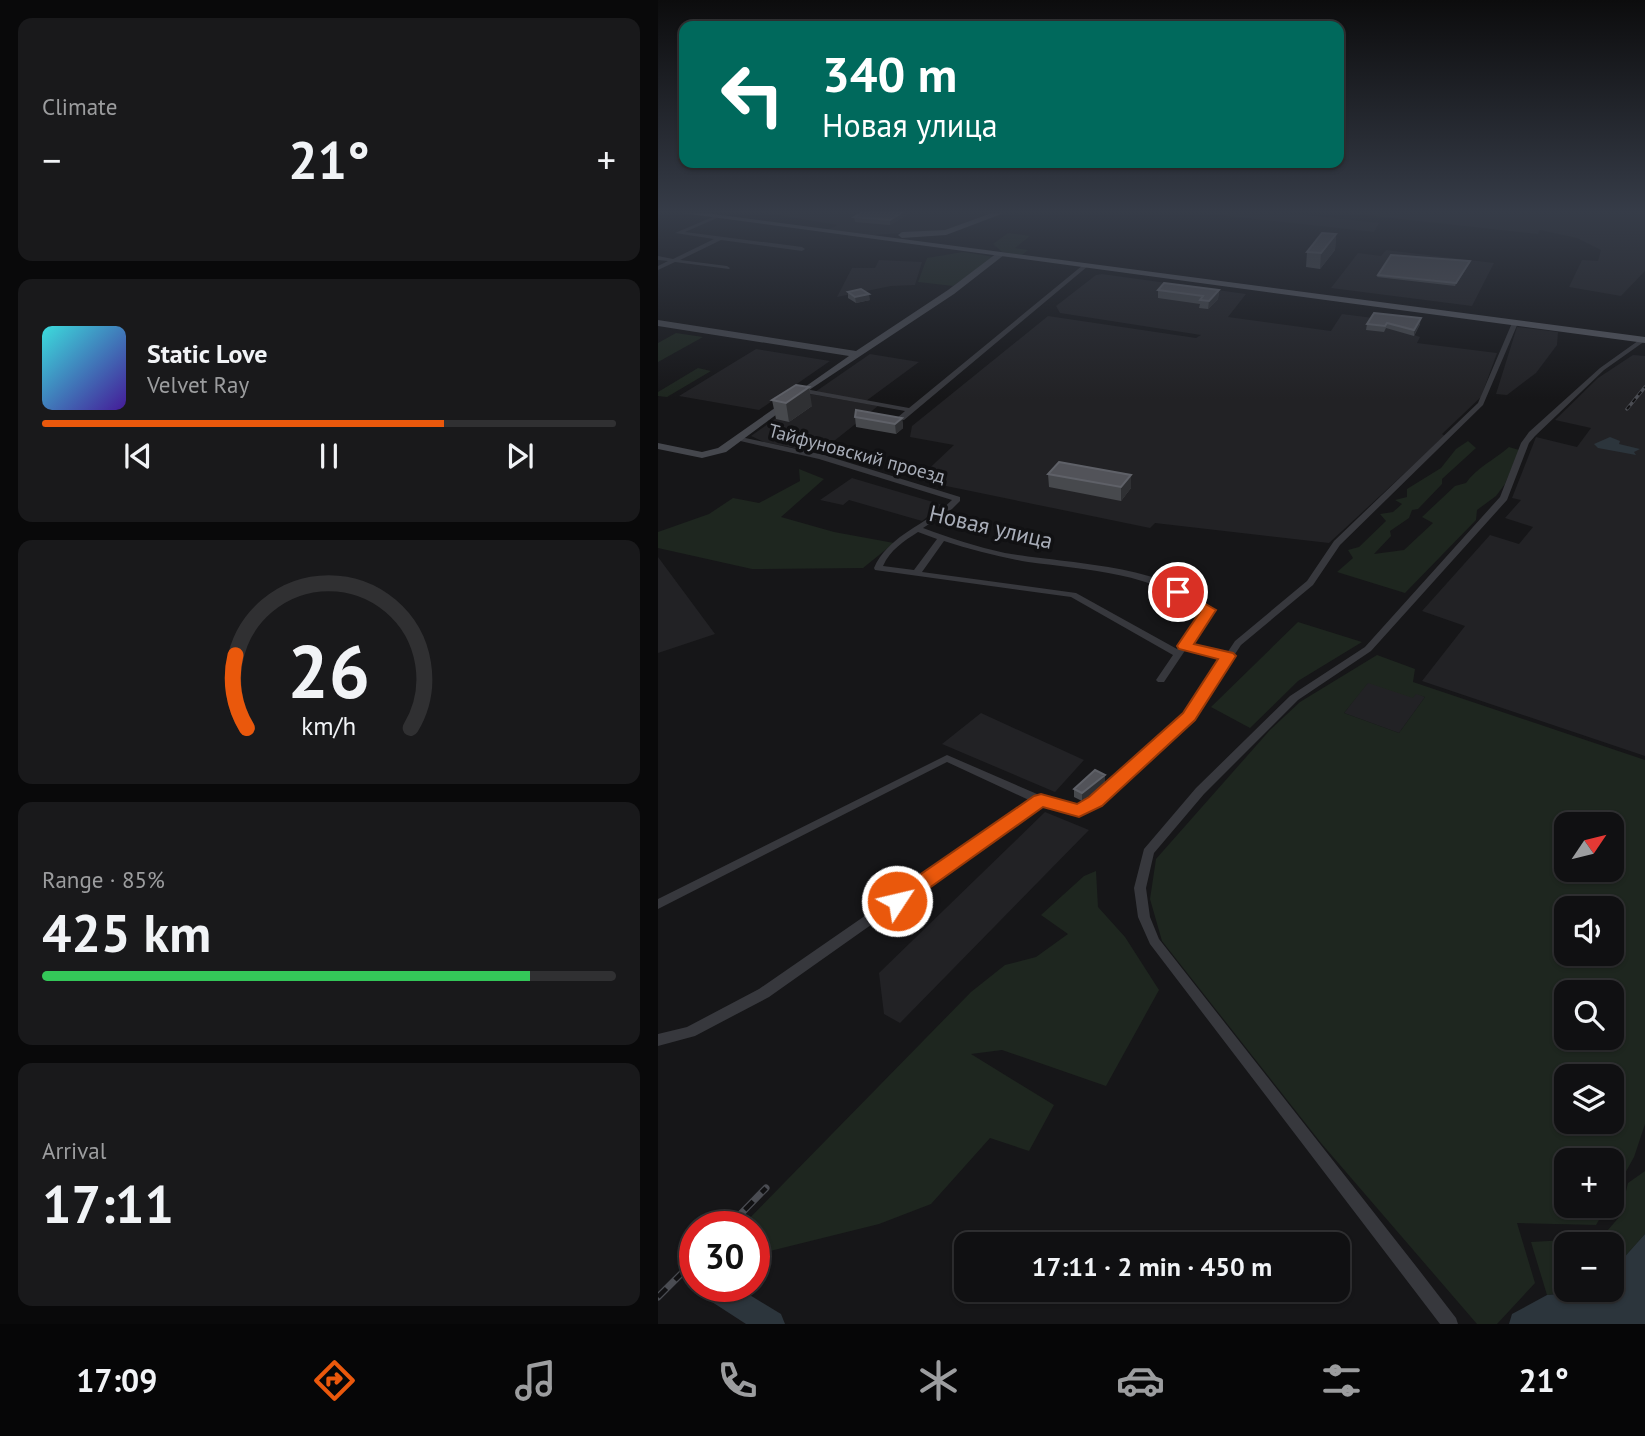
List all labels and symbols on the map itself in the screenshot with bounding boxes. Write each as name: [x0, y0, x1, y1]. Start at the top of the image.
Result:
street label: Тайфуновский проезд: [766, 418, 948, 488]
street label: Новая улица: [926, 498, 1056, 555]
pin: [1148, 562, 1208, 622]
north arrow: [1554, 812, 1624, 882]
position arrow: [860, 864, 934, 938]
speed limit sign: 30: [679, 1211, 770, 1302]

